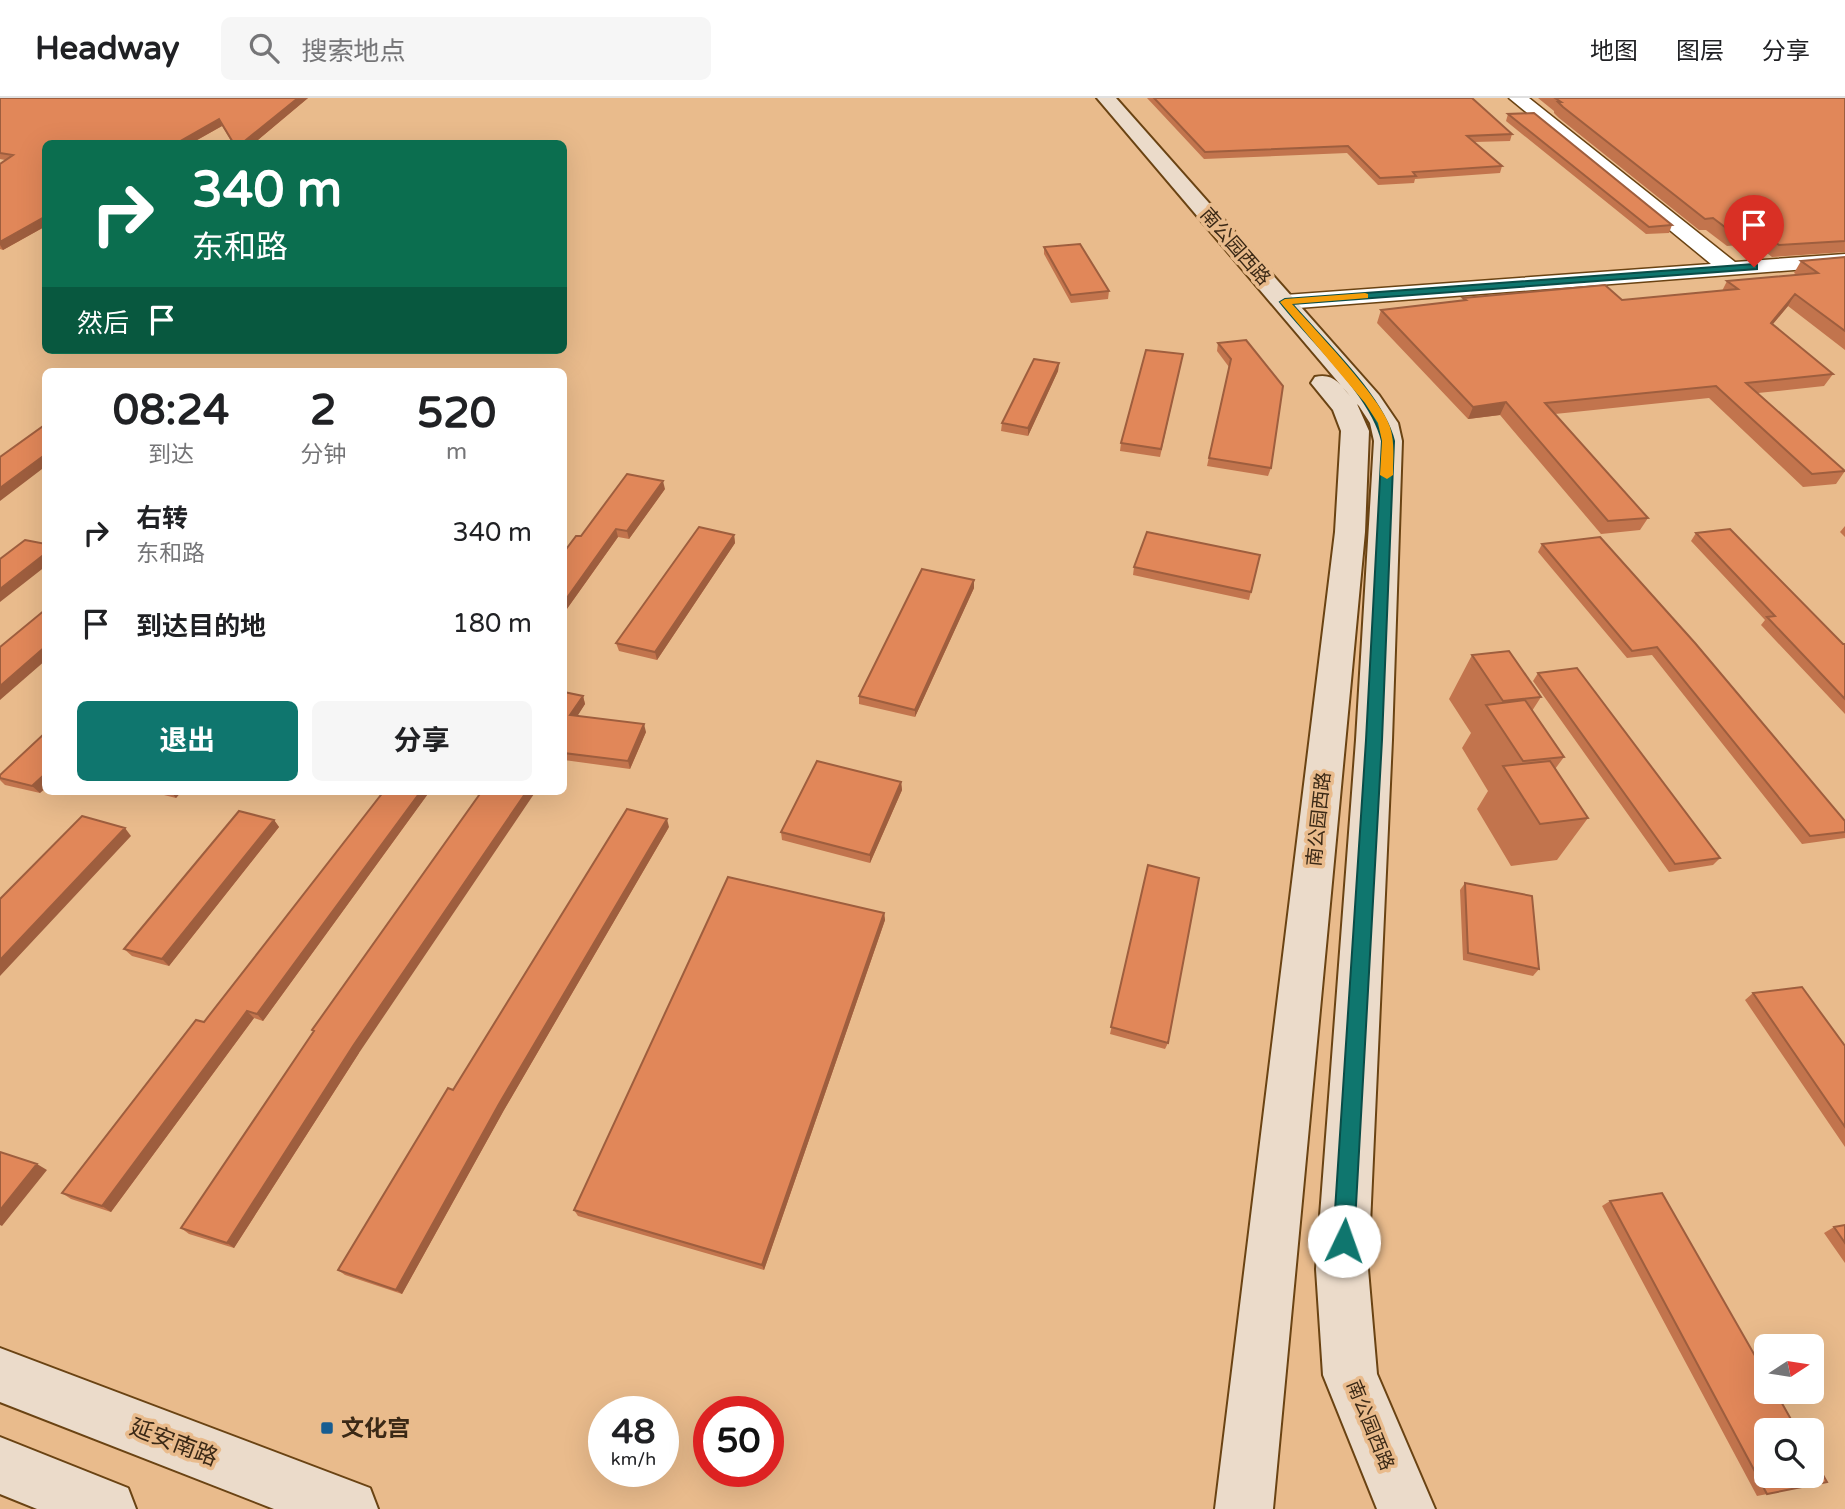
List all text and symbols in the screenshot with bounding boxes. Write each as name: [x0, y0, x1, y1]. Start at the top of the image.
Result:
search box: [221, 17, 711, 80]
text: Headway: [35, 29, 179, 68]
icon: search: [245, 29, 283, 67]
text: 搜索地点: [301, 36, 405, 67]
text: 地图: [1590, 37, 1638, 66]
text: 图层: [1676, 37, 1724, 66]
text: 分享: [1762, 37, 1810, 66]
text: 340 m: [192, 161, 342, 220]
icon: right: [77, 168, 168, 259]
pin: [1724, 195, 1784, 267]
street label: 南公园西路: [1196, 204, 1275, 290]
icon: arrive: [1735, 206, 1773, 244]
text: 东和路: [192, 229, 288, 267]
icon: arrive: [143, 301, 181, 339]
text: 然后: [77, 308, 129, 339]
text: 08:24: [113, 385, 229, 436]
text: 2: [310, 385, 336, 436]
text: 520: [417, 388, 496, 439]
text: m: [446, 438, 467, 466]
text: 到达: [148, 441, 194, 469]
text: 分钟: [300, 441, 346, 469]
text: 右转: [136, 503, 188, 534]
icon: right: [77, 514, 115, 552]
text: 340 m: [452, 517, 532, 548]
text: 东和路: [136, 540, 205, 568]
icon: arrive: [77, 605, 115, 643]
text: 180 m: [452, 608, 532, 639]
text: 到达目的地: [136, 611, 266, 642]
button: 退出: [77, 701, 298, 781]
button: 分享: [312, 701, 532, 781]
street label: 南公园西路: [1303, 771, 1335, 868]
position arrow: [1307, 1204, 1381, 1278]
north arrow: [1754, 1334, 1824, 1404]
map controls: [1754, 1334, 1824, 1488]
street label: 南公园西路: [1342, 1377, 1398, 1474]
speed limit sign: 50: [693, 1396, 784, 1487]
text: 48: [612, 1411, 655, 1453]
street label: 延安南路: [126, 1413, 222, 1472]
place label: 文化宫: [341, 1415, 410, 1443]
button: search: [1754, 1418, 1824, 1488]
marker: 文化宫: [319, 1420, 335, 1436]
text: km/h: [611, 1448, 656, 1470]

